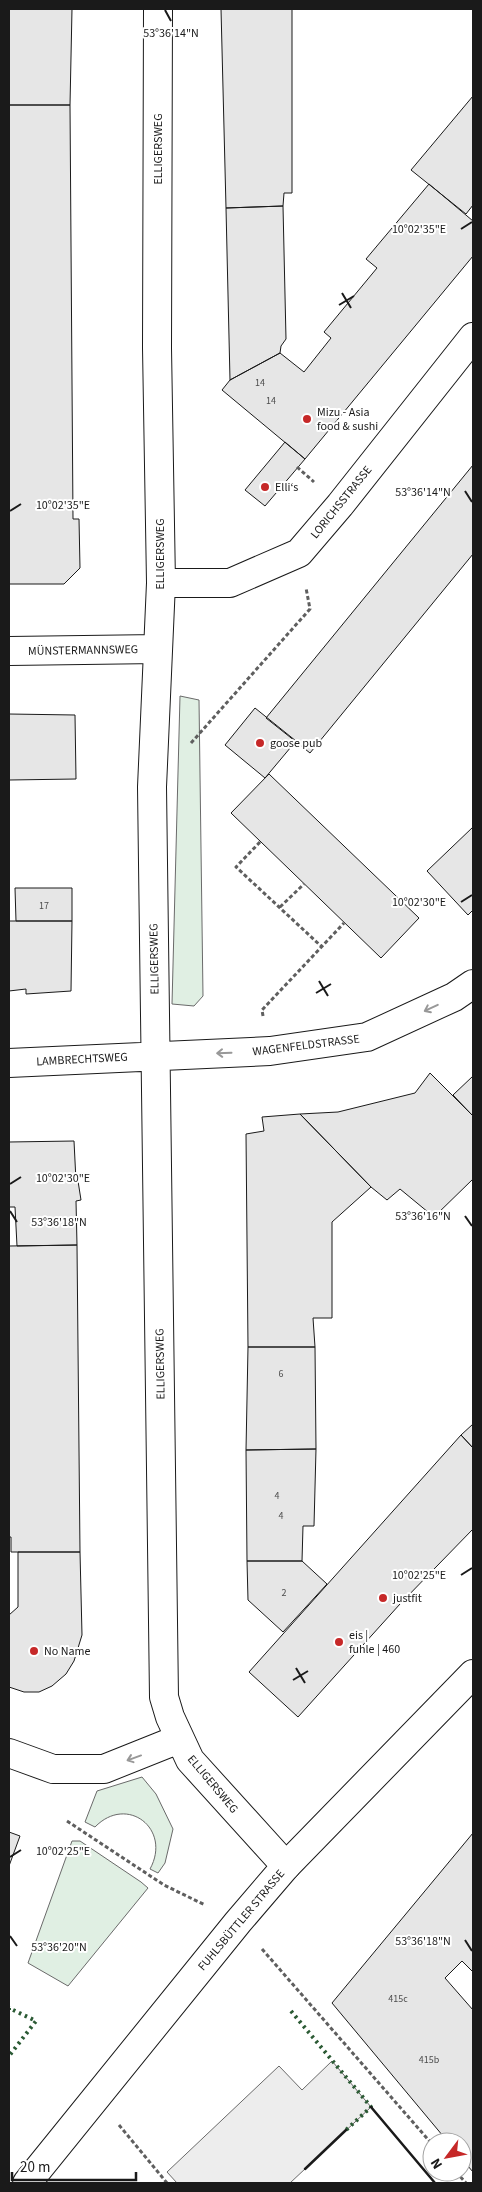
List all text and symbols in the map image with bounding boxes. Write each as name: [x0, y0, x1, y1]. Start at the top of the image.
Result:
text: 53°36'14"N: [143, 25, 199, 42]
street label: ELLIGERSWEG: [150, 113, 167, 185]
text: 10°02'35"E: [392, 221, 446, 238]
house number: 14: [255, 376, 265, 390]
house number: 14: [266, 394, 276, 408]
place label: Mizu - Asia food & sushi: [317, 404, 378, 435]
marker: Mizu - Asia food & sushi: [301, 413, 313, 425]
street label: LORICHSSTRASSE: [307, 462, 376, 542]
place label: Elli‘s: [275, 479, 298, 496]
marker: Elli‘s: [259, 481, 271, 493]
text: 53°36'14"N: [395, 484, 451, 501]
text: 10°02'35"E: [36, 497, 90, 514]
street label: ELLIGERSWEG: [152, 518, 169, 590]
street label: MÜNSTERMANNSWEG: [28, 641, 138, 660]
place label: goose pub: [270, 735, 322, 752]
marker: goose pub: [254, 737, 266, 749]
text: 10°02'30"E: [392, 894, 446, 911]
house number: 17: [39, 899, 49, 913]
street label: ELLIGERSWEG: [145, 923, 164, 995]
one-way arrow: [424, 1003, 439, 1013]
street label: WAGENFELDSTRASSE: [252, 1030, 361, 1060]
one-way arrow: [216, 1048, 232, 1058]
street label: LAMBRECHTSWEG: [36, 1049, 128, 1070]
text: 10°02'30"E: [36, 1170, 90, 1187]
text: 53°36'16"N: [395, 1208, 451, 1225]
text: 53°36'18"N: [31, 1214, 87, 1231]
street label: ELLIGERSWEG: [151, 1328, 170, 1400]
house number: 6: [279, 1367, 284, 1381]
house number: 4: [275, 1489, 280, 1503]
house number: 4: [279, 1509, 284, 1523]
text: 10°02'25"E: [392, 1567, 446, 1584]
house number: 2: [282, 1586, 287, 1600]
place label: justfit: [392, 1590, 422, 1607]
marker: justfit: [377, 1592, 389, 1604]
place label: eis | fuhle | 460: [349, 1627, 400, 1658]
marker: eis | fuhle | 460: [333, 1636, 345, 1648]
place label: No Name: [44, 1643, 90, 1660]
marker: No Name: [28, 1645, 40, 1657]
street label: ELLIGERSWEG: [183, 1752, 242, 1817]
one-way arrow: [127, 1754, 142, 1763]
text: 10°02'25"E: [36, 1843, 90, 1860]
street label: FUHLSBÜTTLER STRASSE: [194, 1866, 289, 1975]
text: 53°36'18"N: [395, 1933, 451, 1950]
text: 53°36'20"N: [31, 1939, 87, 1956]
house number: 415c: [388, 1992, 408, 2006]
house number: 415b: [419, 2053, 440, 2067]
north arrow: [422, 2132, 472, 2182]
scale bar: [12, 2150, 136, 2182]
text: N: [426, 2154, 448, 2173]
text: 20 m: [20, 2157, 50, 2178]

